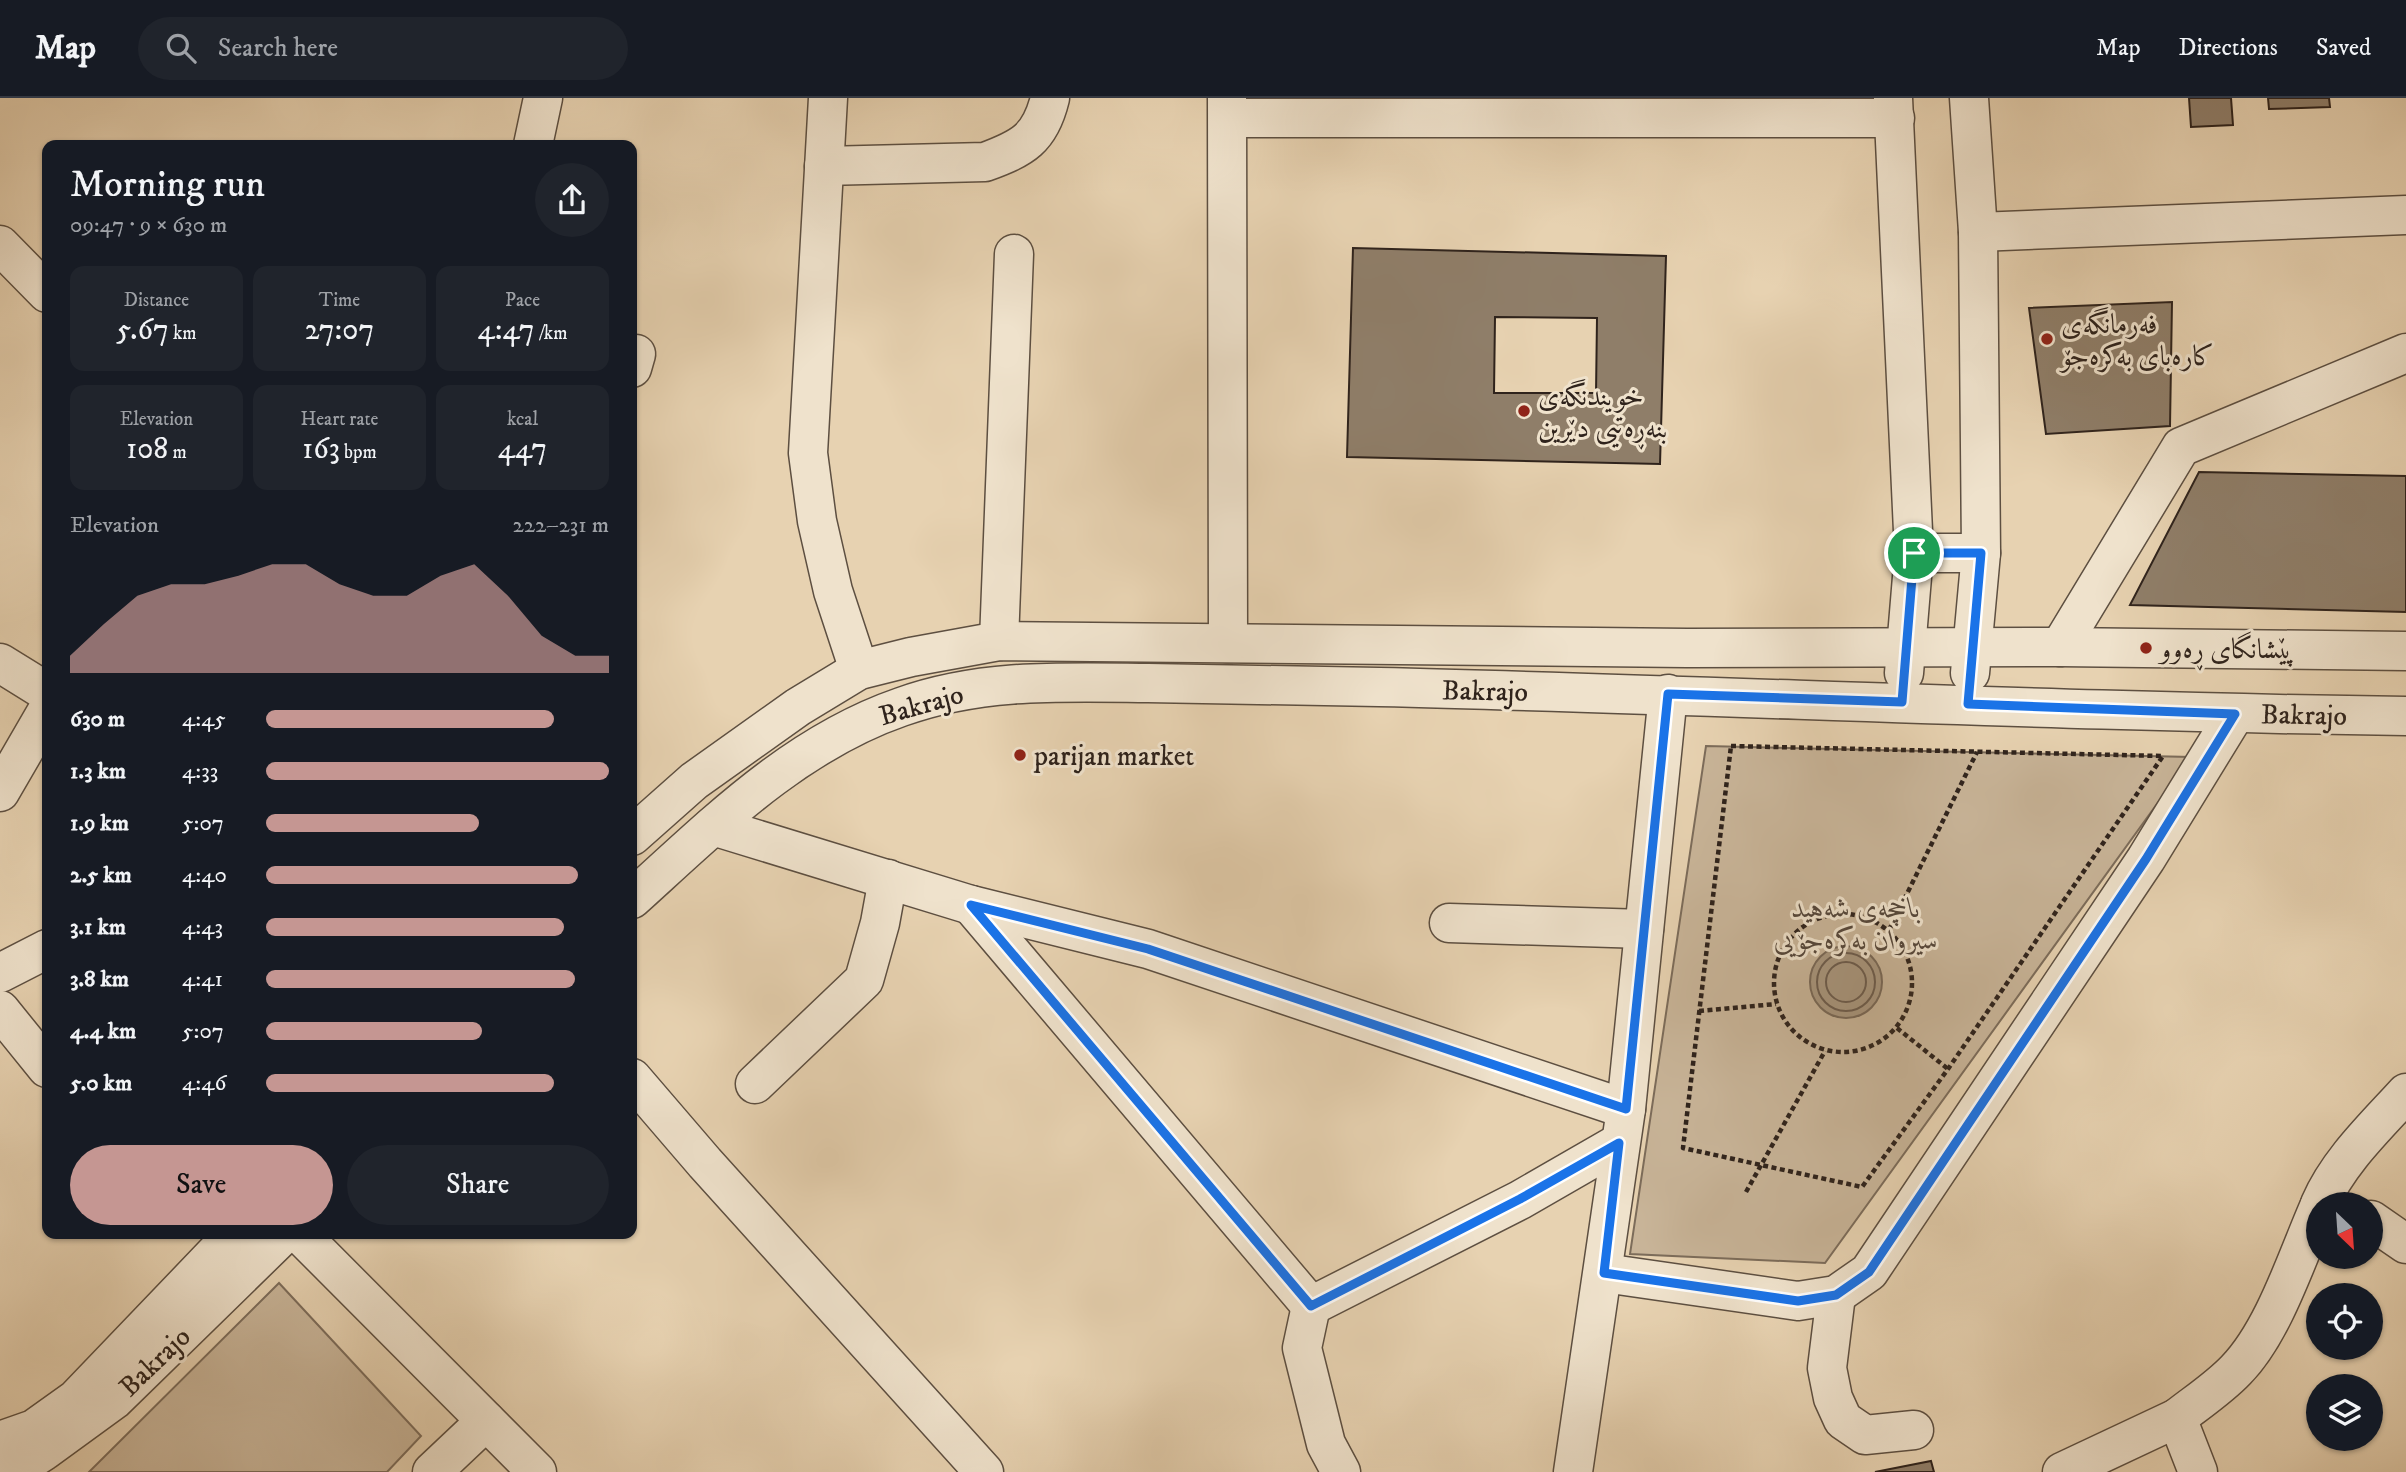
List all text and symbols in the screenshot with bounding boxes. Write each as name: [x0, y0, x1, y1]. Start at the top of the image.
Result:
search box: [138, 17, 628, 80]
text: Map: [35, 28, 96, 69]
icon: search: [162, 29, 200, 67]
text: Search here: [218, 32, 338, 65]
text: Map: [2096, 33, 2141, 63]
text: Directions: [2179, 33, 2278, 63]
text: Saved: [2316, 33, 2371, 63]
text: Morning run: [70, 161, 265, 209]
button: share: [535, 163, 609, 237]
text: 09:47 · 9 × 630 m: [70, 211, 227, 240]
text: Distance: [124, 289, 189, 312]
text: Time: [319, 289, 360, 312]
text: Pace: [505, 289, 540, 312]
place label: فەرمانگەی کارەبای بەکرەجۆ: [2058, 307, 2214, 374]
text: 5.67: [116, 312, 169, 349]
text: 27:07: [305, 312, 374, 349]
text: 4:47: [477, 312, 535, 349]
text: km: [169, 322, 197, 345]
text: /km: [535, 322, 568, 345]
marker: فەرمانگەی کارەبای بەکرەجۆ: [2039, 331, 2055, 347]
place label: خویندنگەی بنەڕەتیی دێرین: [1538, 379, 1667, 450]
marker: خویندنگەی بنەڕەتیی دێرین: [1516, 403, 1532, 419]
text: Elevation: [120, 408, 193, 431]
text: Heart rate: [301, 408, 378, 431]
text: kcal: [507, 408, 538, 431]
text: 108: [126, 431, 168, 468]
text: 163: [302, 431, 340, 468]
text: 447: [498, 431, 547, 468]
text: m: [168, 441, 187, 464]
text: bpm: [340, 441, 377, 464]
text: Elevation: [70, 511, 159, 540]
text: 222–231 m: [512, 511, 609, 540]
pin: [1884, 523, 1944, 583]
icon: arrive: [1895, 534, 1933, 572]
place label: پێشانگای ڕەوو: [2157, 631, 2295, 671]
marker: پێشانگای ڕەوو: [2138, 640, 2154, 656]
street label: Bakrajo: [1442, 673, 1528, 710]
street label: Bakrajo: [875, 677, 968, 734]
street label: Bakrajo: [2261, 697, 2347, 734]
text: 630 m: [70, 705, 125, 734]
text: 4:45: [182, 705, 226, 734]
place label: parijan market: [1033, 739, 1194, 774]
marker: parijan market: [1012, 747, 1028, 763]
text: 1.3 km: [70, 757, 126, 786]
text: 4:33: [182, 757, 218, 786]
text: 1.9 km: [70, 809, 129, 838]
text: 5:07: [182, 809, 224, 838]
text: 2.5 km: [70, 861, 132, 890]
text: 4:40: [182, 861, 227, 890]
park label: باخچەی شەهید سیروان بەکرەجۆیی: [1774, 891, 1938, 958]
text: 3.1 km: [70, 913, 126, 942]
text: 4:43: [182, 913, 223, 942]
text: 3.8 km: [70, 965, 129, 994]
text: 4:41: [182, 965, 223, 994]
text: 4.4 km: [70, 1017, 136, 1046]
text: 5:07: [182, 1017, 224, 1046]
text: 5.0 km: [70, 1069, 132, 1098]
text: 4:46: [182, 1069, 226, 1098]
button: Save: [70, 1145, 333, 1225]
button: Share: [347, 1145, 609, 1225]
north arrow: [2306, 1192, 2384, 1269]
map controls: [2306, 1192, 2383, 1451]
button: locate: [2306, 1283, 2383, 1360]
street label: Bakrajo: [112, 1320, 198, 1405]
button: layers: [2306, 1374, 2383, 1451]

